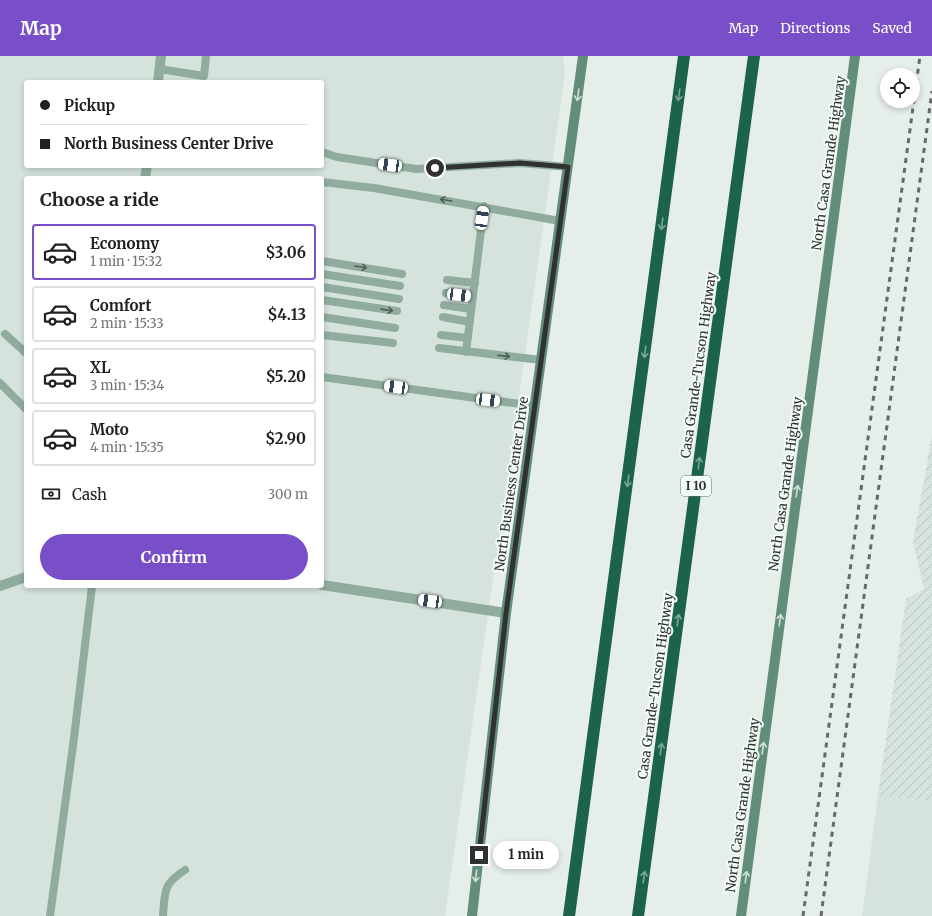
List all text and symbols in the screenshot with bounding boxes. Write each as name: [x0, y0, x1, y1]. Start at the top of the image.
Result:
text: Map: [20, 16, 62, 40]
text: Map: [728, 19, 758, 37]
text: Directions: [780, 19, 850, 37]
text: Saved: [872, 19, 912, 37]
map controls: [880, 68, 920, 108]
button: locate: [880, 68, 920, 108]
street label: North Casa Grande Highway: [808, 74, 849, 252]
one-way arrow: [574, 88, 582, 101]
one-way arrow: [675, 88, 683, 101]
text: Pickup: [64, 96, 115, 115]
text: North Business Center Drive: [64, 134, 273, 153]
car: [377, 157, 403, 173]
route start: [426, 159, 444, 177]
text: Choose a ride: [40, 188, 159, 211]
one-way arrow: [439, 196, 452, 204]
car: [474, 205, 490, 231]
one-way arrow: [658, 217, 666, 230]
icon: car: [42, 234, 78, 270]
text: Economy: [90, 234, 159, 253]
text: $3.06: [265, 243, 306, 262]
text: 1 min · 15:32: [90, 253, 162, 270]
one-way arrow: [354, 263, 367, 271]
street label: Casa Grande-Tucson Highway: [677, 270, 720, 459]
car: [446, 288, 472, 302]
icon: car: [42, 296, 78, 332]
text: Comfort: [90, 296, 151, 315]
text: $4.13: [267, 305, 306, 324]
one-way arrow: [380, 306, 393, 314]
text: 2 min · 15:33: [90, 315, 164, 332]
one-way arrow: [641, 345, 649, 358]
one-way arrow: [497, 352, 510, 359]
icon: car: [42, 358, 78, 394]
text: XL: [90, 358, 111, 377]
text: $5.20: [266, 367, 306, 386]
text: 3 min · 15:34: [90, 377, 164, 394]
car: [383, 379, 409, 395]
car: [475, 393, 501, 407]
street label: North Business Center Drive: [491, 395, 532, 573]
street label: North Casa Grande Highway: [765, 395, 806, 573]
icon: car: [42, 420, 78, 456]
text: Moto: [90, 420, 129, 439]
text: $2.90: [265, 429, 306, 448]
text: 4 min · 15:35: [90, 439, 164, 456]
one-way arrow: [695, 457, 703, 470]
one-way arrow: [624, 474, 632, 487]
road number: I 10: [681, 476, 711, 496]
icon: cash: [40, 483, 62, 505]
text: Cash: [72, 485, 107, 504]
one-way arrow: [793, 485, 801, 498]
text: 300 m: [268, 486, 308, 503]
button: Confirm: [40, 534, 308, 580]
street label: Casa Grande-Tucson Highway: [634, 591, 677, 780]
car: [417, 593, 443, 609]
one-way arrow: [674, 614, 682, 627]
one-way arrow: [776, 614, 784, 627]
street label: North Casa Grande Highway: [722, 716, 763, 894]
one-way arrow: [657, 742, 665, 755]
one-way arrow: [759, 742, 767, 755]
callout: 1 min: [493, 841, 559, 869]
route end: [470, 846, 488, 864]
text: 1 min: [508, 846, 544, 863]
one-way arrow: [473, 869, 480, 882]
one-way arrow: [640, 871, 647, 884]
one-way arrow: [742, 871, 750, 884]

